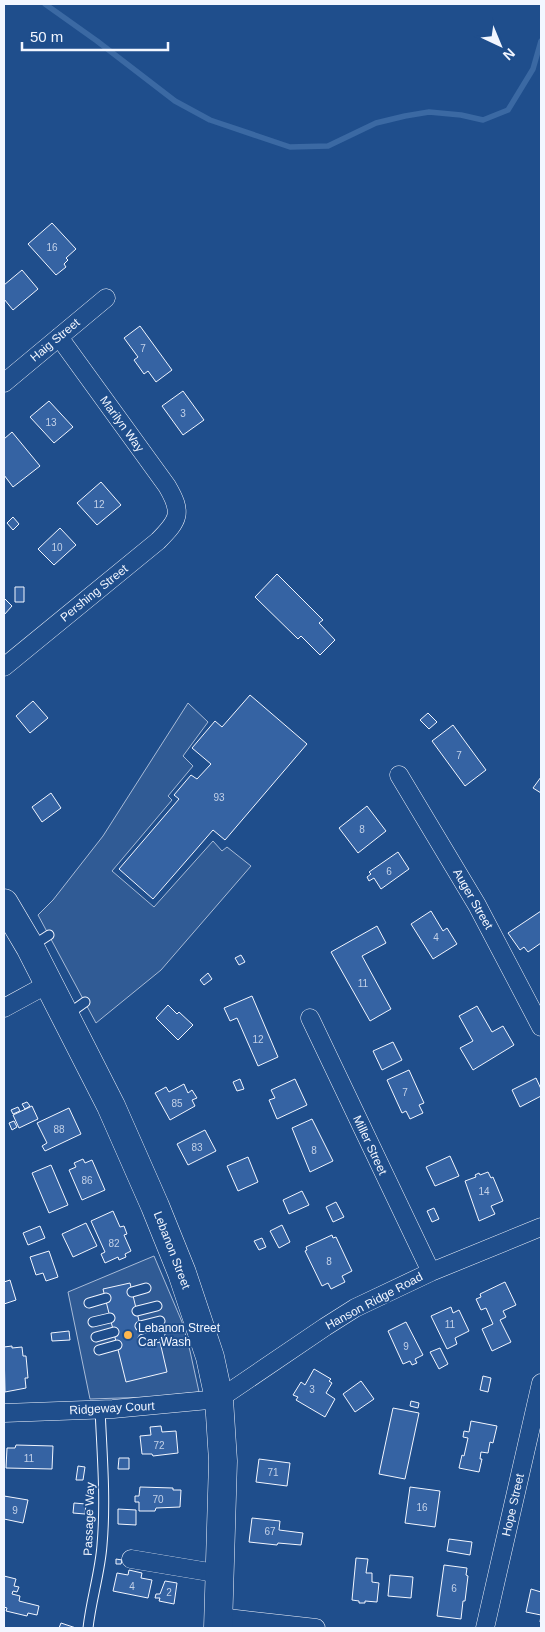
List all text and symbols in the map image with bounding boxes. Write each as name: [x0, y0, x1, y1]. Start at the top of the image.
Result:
scale bar: [22, 20, 169, 52]
north arrow: [475, 20, 525, 70]
text: 50 m: [30, 28, 63, 45]
text: N: [500, 45, 518, 64]
house number: 16: [46, 242, 58, 253]
street label: Haig Street: [28, 315, 83, 365]
house number: 7: [140, 343, 146, 354]
street label: Marilyn Way: [97, 393, 147, 455]
house number: 3: [180, 408, 186, 419]
house number: 13: [45, 417, 57, 428]
house number: 12: [93, 499, 105, 510]
house number: 10: [51, 542, 63, 553]
street label: Pershing Street: [57, 561, 131, 624]
house number: 7: [456, 750, 462, 761]
house number: 93: [213, 792, 225, 803]
house number: 8: [359, 824, 365, 835]
house number: 6: [386, 866, 392, 877]
street label: Auger Street: [450, 866, 496, 932]
house number: 4: [433, 932, 439, 943]
house number: 11: [358, 978, 369, 989]
house number: 12: [252, 1034, 264, 1045]
house number: 7: [402, 1087, 408, 1098]
house number: 85: [171, 1098, 183, 1109]
street label: Miller Street: [350, 1113, 390, 1178]
house number: 88: [53, 1124, 65, 1135]
house number: 83: [191, 1142, 203, 1153]
house number: 8: [311, 1145, 317, 1156]
house number: 86: [81, 1175, 93, 1186]
house number: 14: [478, 1186, 490, 1197]
street label: Lebanon Street: [151, 1209, 193, 1291]
house number: 82: [108, 1238, 120, 1249]
house number: 8: [326, 1256, 332, 1267]
street label: Hanson Ridge Road: [323, 1269, 425, 1333]
house number: 11: [445, 1319, 456, 1330]
place label: Lebanon Street Car Wash: [138, 1321, 221, 1349]
marker: Lebanon Street Car Wash: [122, 1329, 134, 1341]
house number: 9: [403, 1341, 409, 1352]
house number: 3: [309, 1384, 315, 1395]
street label: Ridgeway Court: [69, 1399, 156, 1417]
house number: 72: [153, 1440, 165, 1451]
house number: 11: [24, 1453, 35, 1464]
house number: 71: [267, 1467, 279, 1478]
street label: Hope Street: [499, 1472, 527, 1538]
street label: Passage Way: [81, 1482, 97, 1556]
house number: 70: [152, 1494, 164, 1505]
house number: 16: [416, 1502, 428, 1513]
house number: 9: [12, 1505, 18, 1516]
house number: 67: [264, 1526, 276, 1537]
house number: 4: [129, 1581, 135, 1592]
house number: 6: [451, 1583, 457, 1594]
house number: 2: [166, 1587, 172, 1598]

